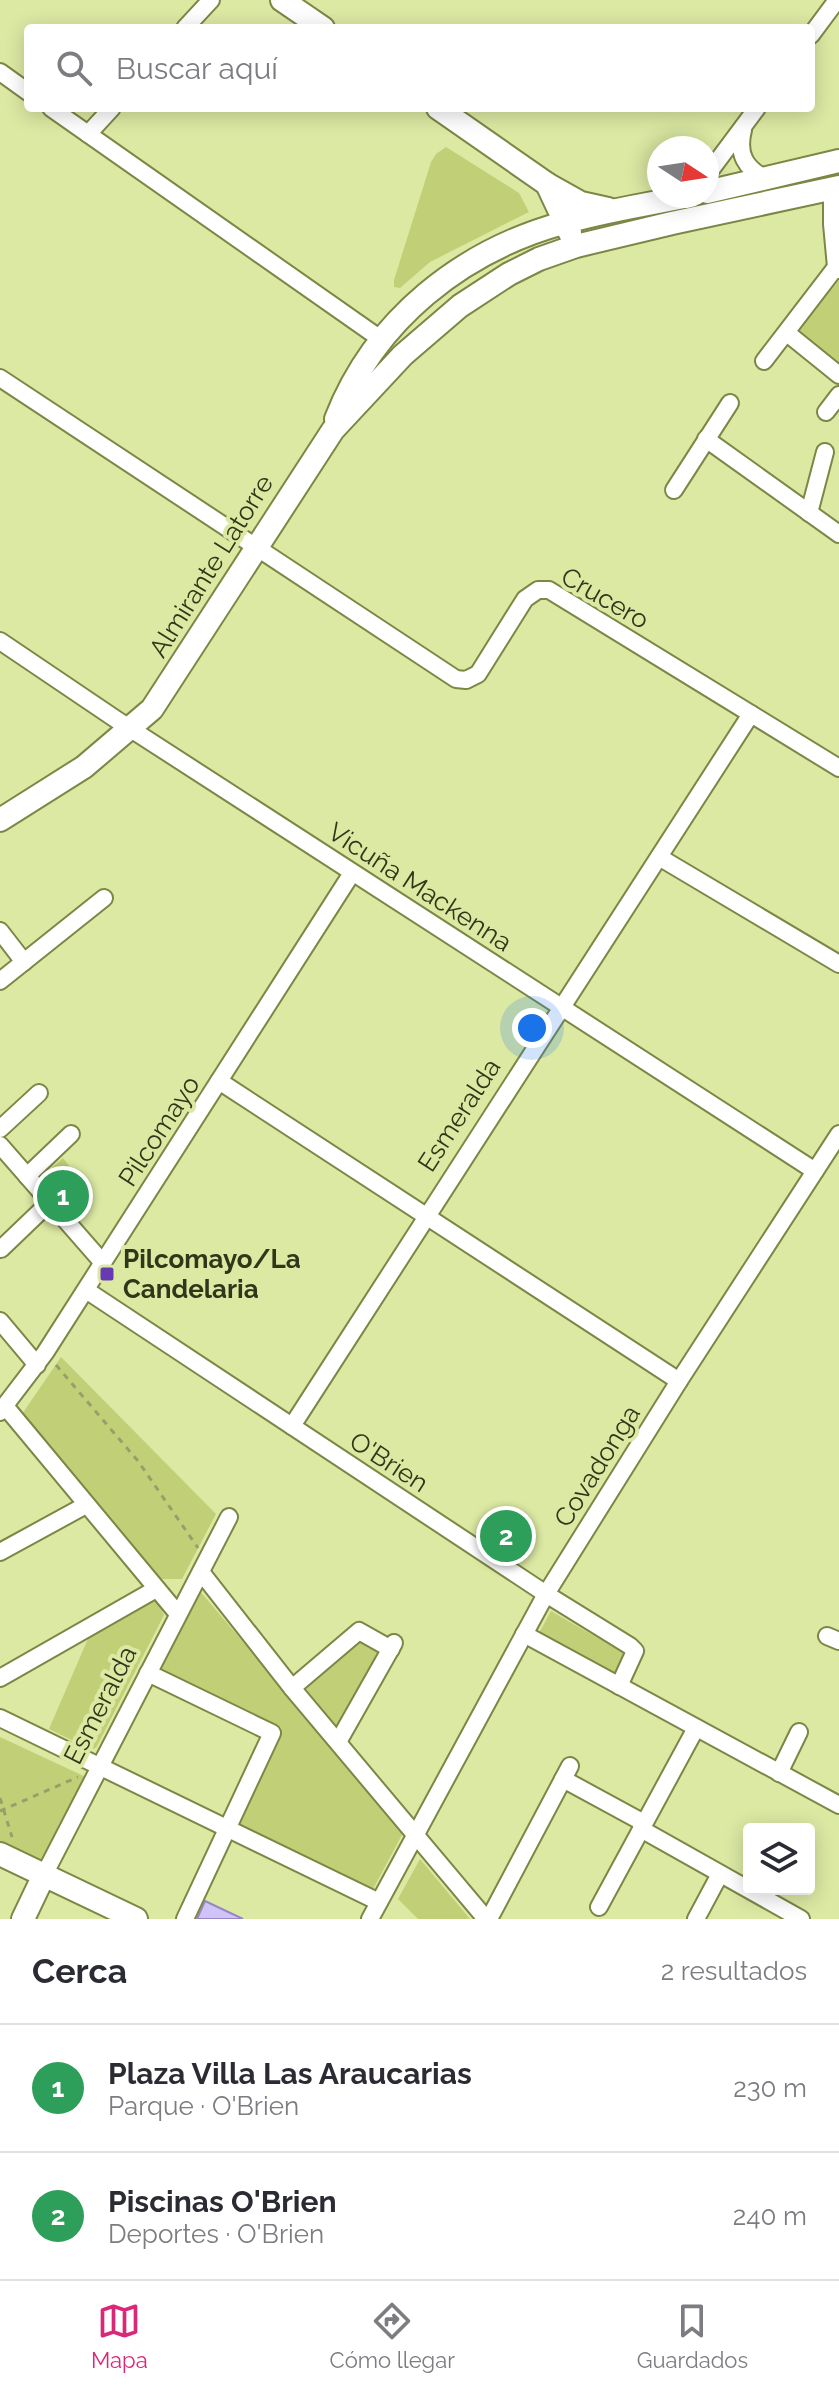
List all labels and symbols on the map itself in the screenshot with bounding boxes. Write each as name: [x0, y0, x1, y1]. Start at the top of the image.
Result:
north arrow: [647, 136, 719, 208]
street label: Almirante Latorre: [143, 469, 279, 663]
street label: Crucero: [556, 561, 654, 635]
street label: Vicuña Mackenna: [323, 816, 517, 958]
your location: [512, 1008, 552, 1048]
street label: Esmeralda: [412, 1053, 506, 1177]
street label: Pilcomayo: [112, 1070, 206, 1192]
pin: 1: [37, 1166, 89, 1226]
place label: Pilcomayo/La Candelaria: [123, 1244, 301, 1304]
marker: Pilcomayo/La Candelaria: [98, 1265, 116, 1283]
street label: Covadonga: [548, 1400, 646, 1532]
street label: O'Brien: [344, 1426, 434, 1498]
pin: 2: [480, 1506, 532, 1566]
street label: Esmeralda: [58, 1641, 142, 1769]

